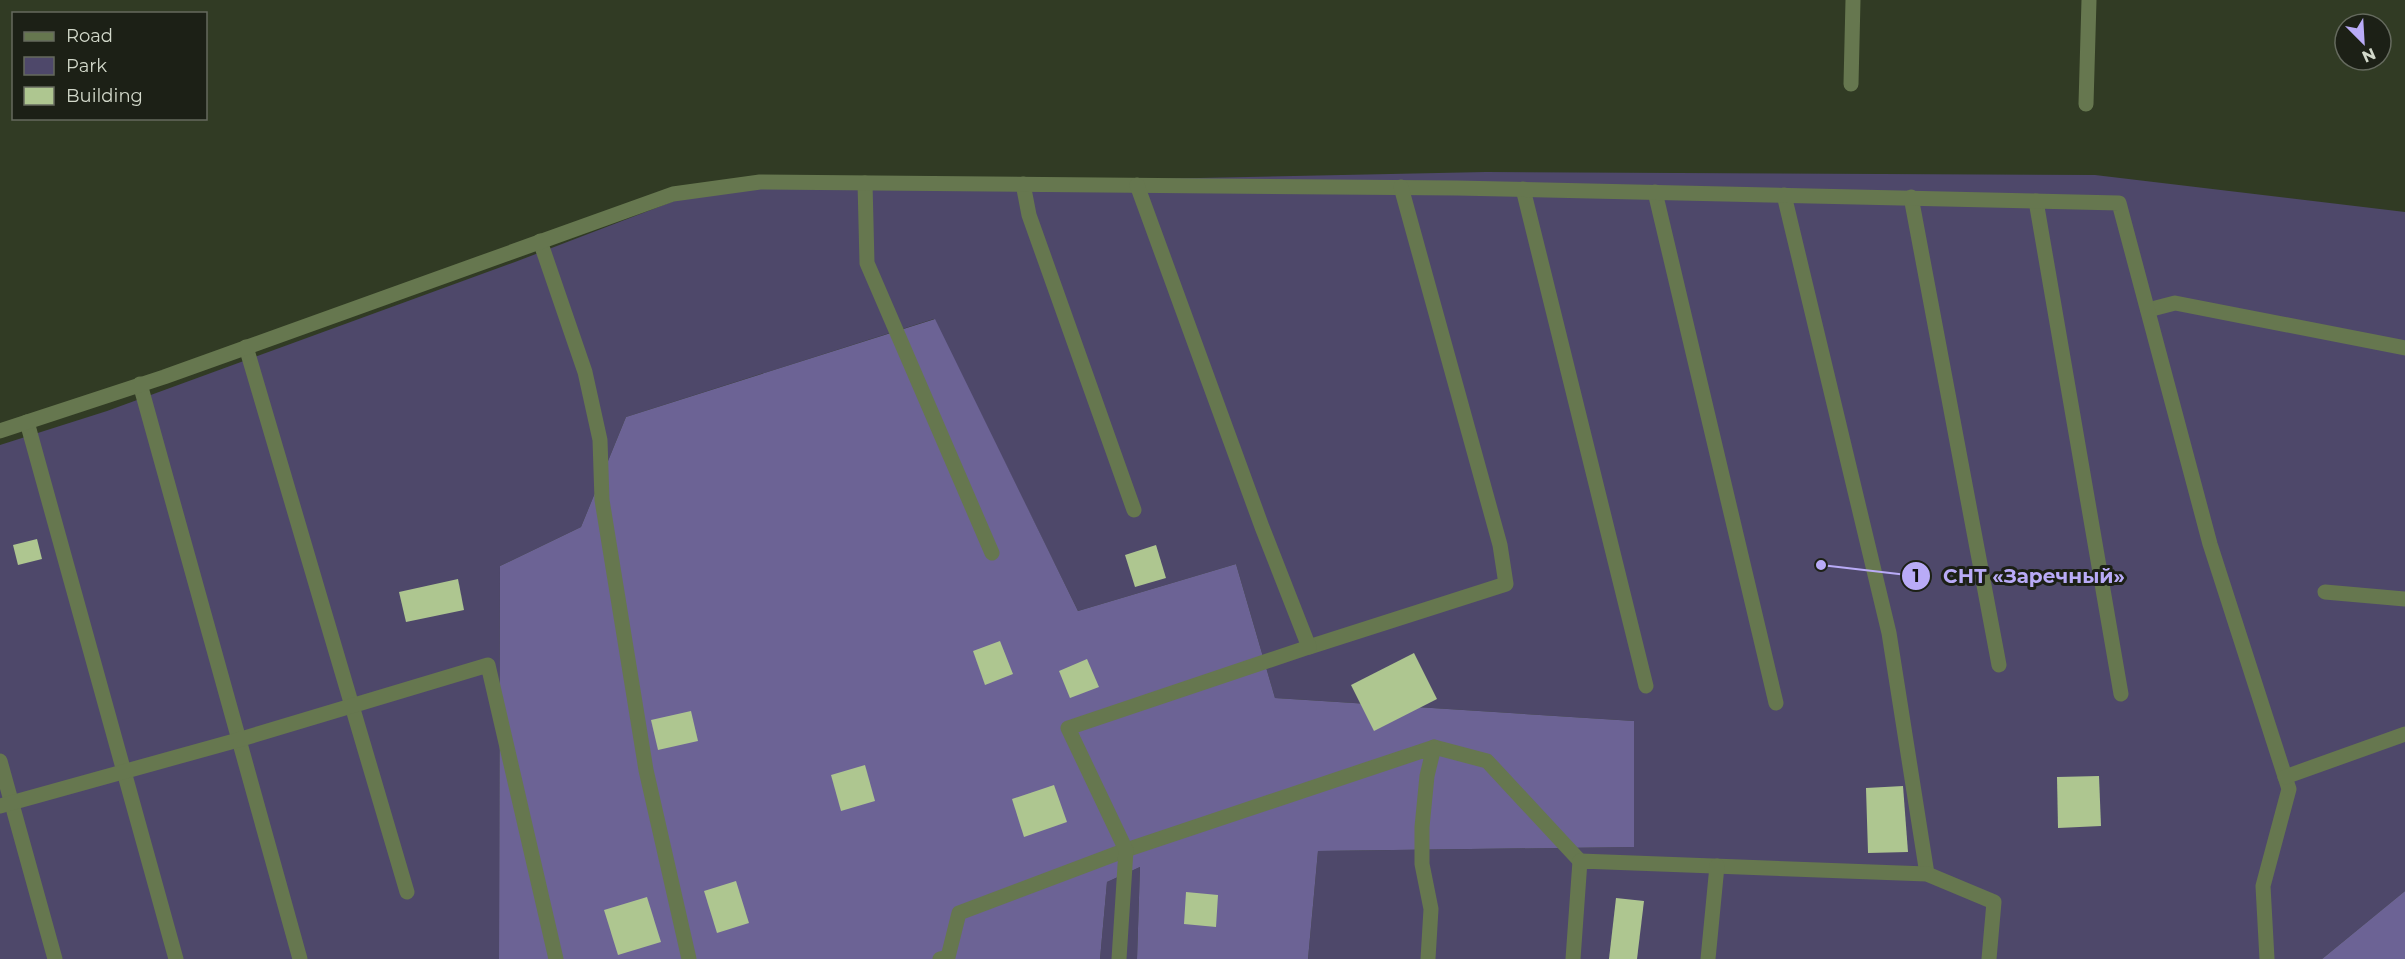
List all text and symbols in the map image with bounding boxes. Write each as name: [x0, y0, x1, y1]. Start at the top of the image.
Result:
legend: [12, 12, 207, 120]
north arrow: [2333, 12, 2393, 72]
text: Road: [66, 25, 113, 47]
text: N: [2359, 44, 2379, 67]
text: Park: [66, 55, 107, 77]
text: Building: [66, 85, 143, 107]
callout: СНТ «Заречный»: [1901, 557, 2137, 595]
text: СНТ «Заречный»: [1943, 564, 2125, 588]
text: 1: [1912, 565, 1920, 587]

